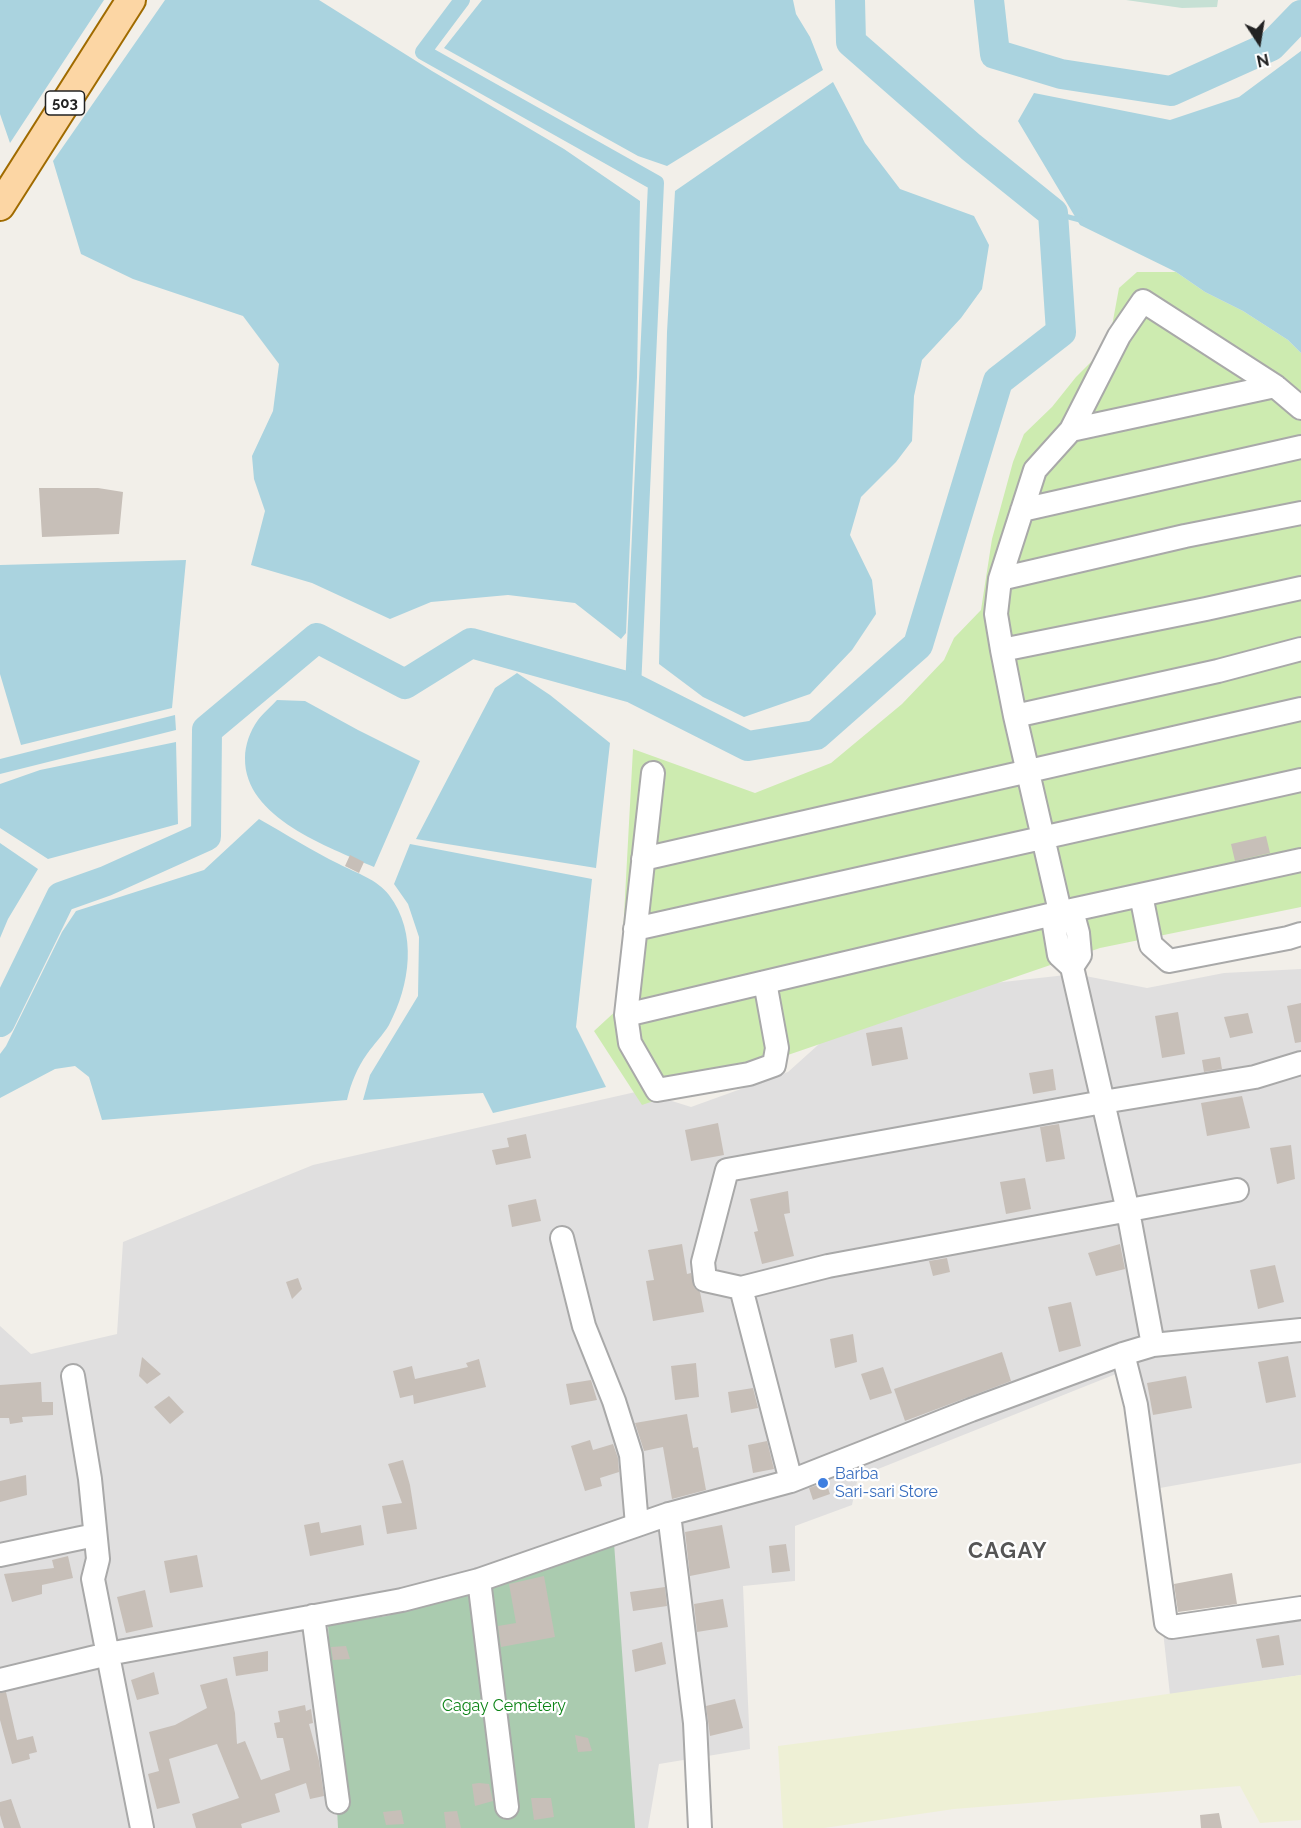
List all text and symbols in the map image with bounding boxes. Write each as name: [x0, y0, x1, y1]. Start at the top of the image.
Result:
north arrow: [1229, 12, 1289, 72]
text: N: [1255, 50, 1271, 71]
road number: 503: [46, 91, 84, 115]
place label: Barba Sari-sari Store: [835, 1464, 938, 1502]
marker: Barba Sari-sari Store: [816, 1476, 830, 1490]
district label: CAGAY: [968, 1538, 1048, 1564]
park label: Cagay Cemetery: [442, 1696, 566, 1716]

